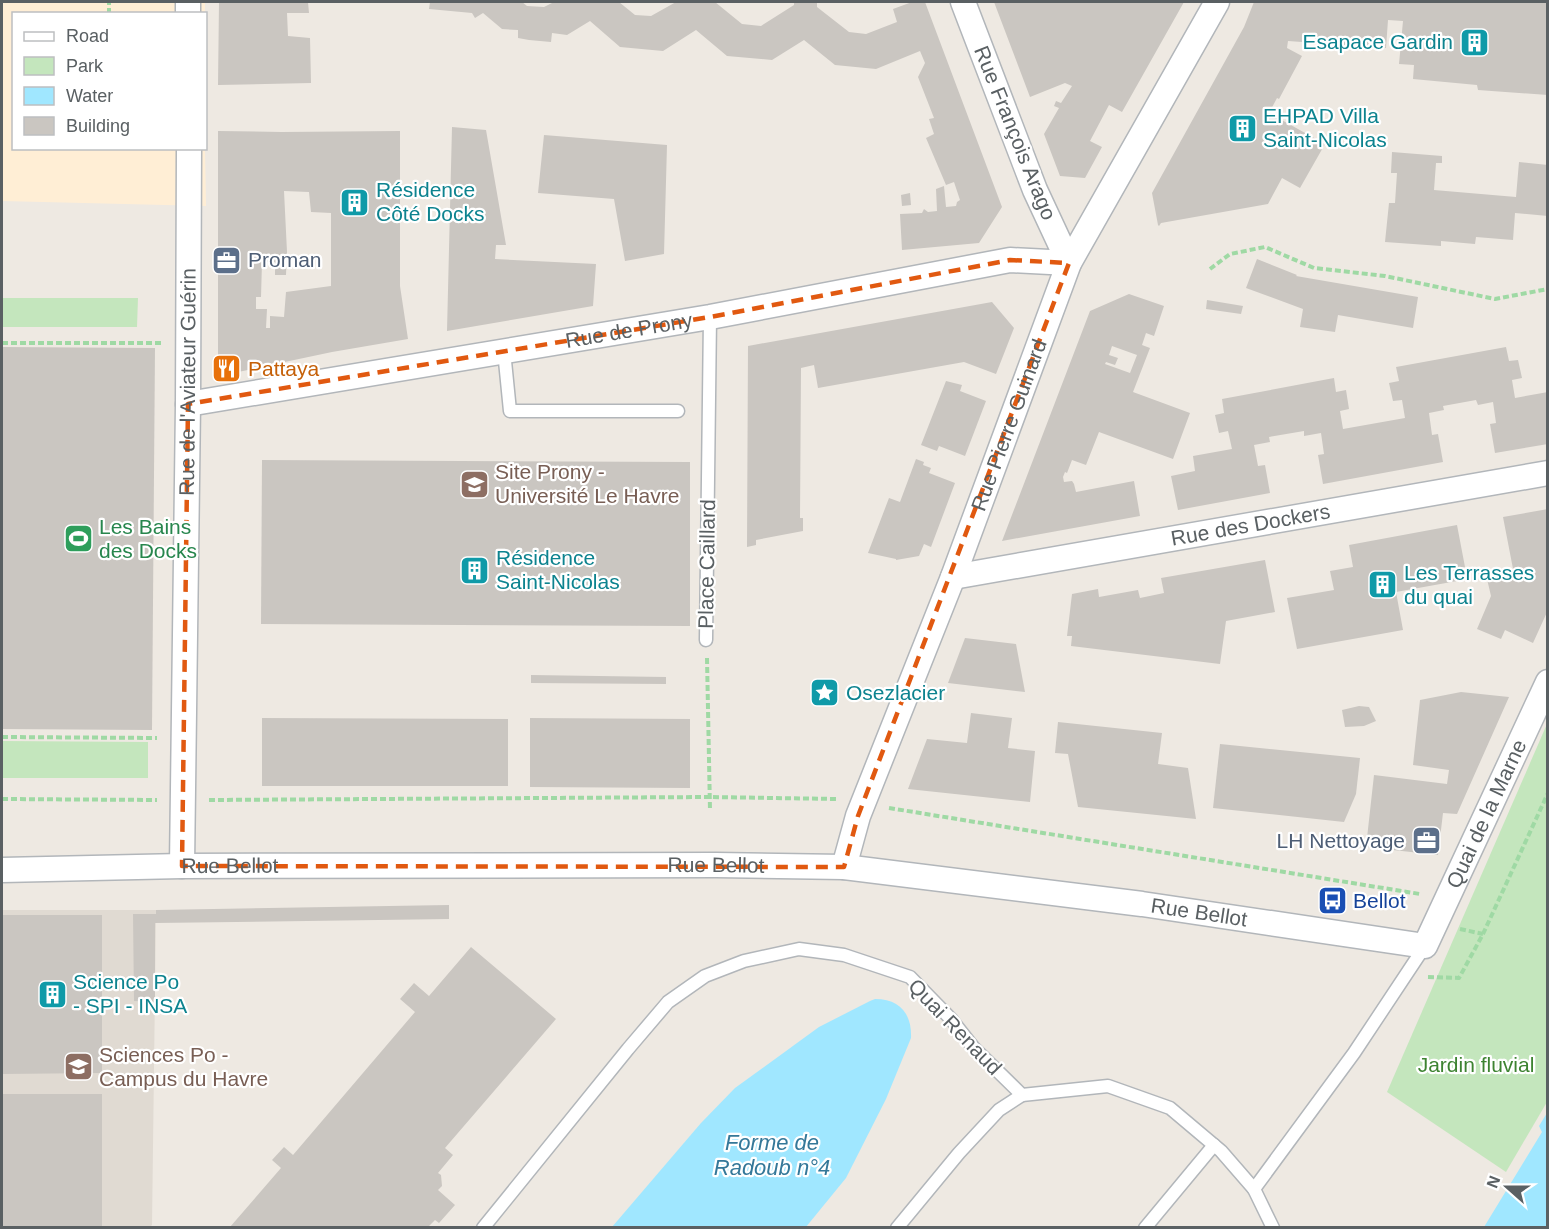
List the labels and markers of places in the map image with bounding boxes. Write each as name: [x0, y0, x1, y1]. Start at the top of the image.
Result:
building icon: Esapace Gardin: [1458, 26, 1490, 58]
place label: Esapace Gardin: [1302, 30, 1453, 53]
place label: EHPAD Villa Saint-Nicolas: [1263, 104, 1387, 151]
building icon: EHPAD Villa Saint-Nicolas: [1226, 112, 1258, 144]
place label: Résidence Côté Docks: [376, 178, 485, 225]
building icon: Résidence Côté Docks: [339, 186, 371, 218]
office icon: Proman: [211, 244, 243, 276]
place label: Proman: [248, 248, 322, 271]
restaurant icon: Pattaya: [211, 353, 243, 385]
place label: Pattaya: [248, 357, 320, 380]
place label: Site Prony - Université Le Havre: [495, 460, 679, 507]
school or university icon: Site Prony - Université Le Havre: [458, 468, 490, 500]
place label: Les Bains des Docks: [99, 515, 197, 562]
sports icon: Les Bains des Docks: [62, 523, 94, 555]
place label: Résidence Saint-Nicolas: [496, 546, 620, 593]
building icon: Résidence Saint-Nicolas: [459, 554, 491, 586]
place label: Les Terrasses du quai: [1404, 561, 1534, 608]
building icon: Les Terrasses du quai: [1367, 569, 1399, 601]
place icon: Osezlacier: [809, 677, 841, 709]
place label: Osezlacier: [846, 681, 945, 704]
office icon: LH Nettoyage: [1410, 825, 1442, 857]
place label: LH Nettoyage: [1277, 829, 1405, 852]
bus stop icon: Bellot: [1316, 885, 1348, 917]
place label: Bellot: [1353, 889, 1406, 912]
place label: Science Po - SPI - INSA: [73, 970, 187, 1017]
building icon: Science Po - SPI - INSA: [36, 978, 68, 1010]
place label: Sciences Po - Campus du Havre: [99, 1043, 268, 1090]
school or university icon: Sciences Po - Campus du Havre: [62, 1051, 94, 1083]

